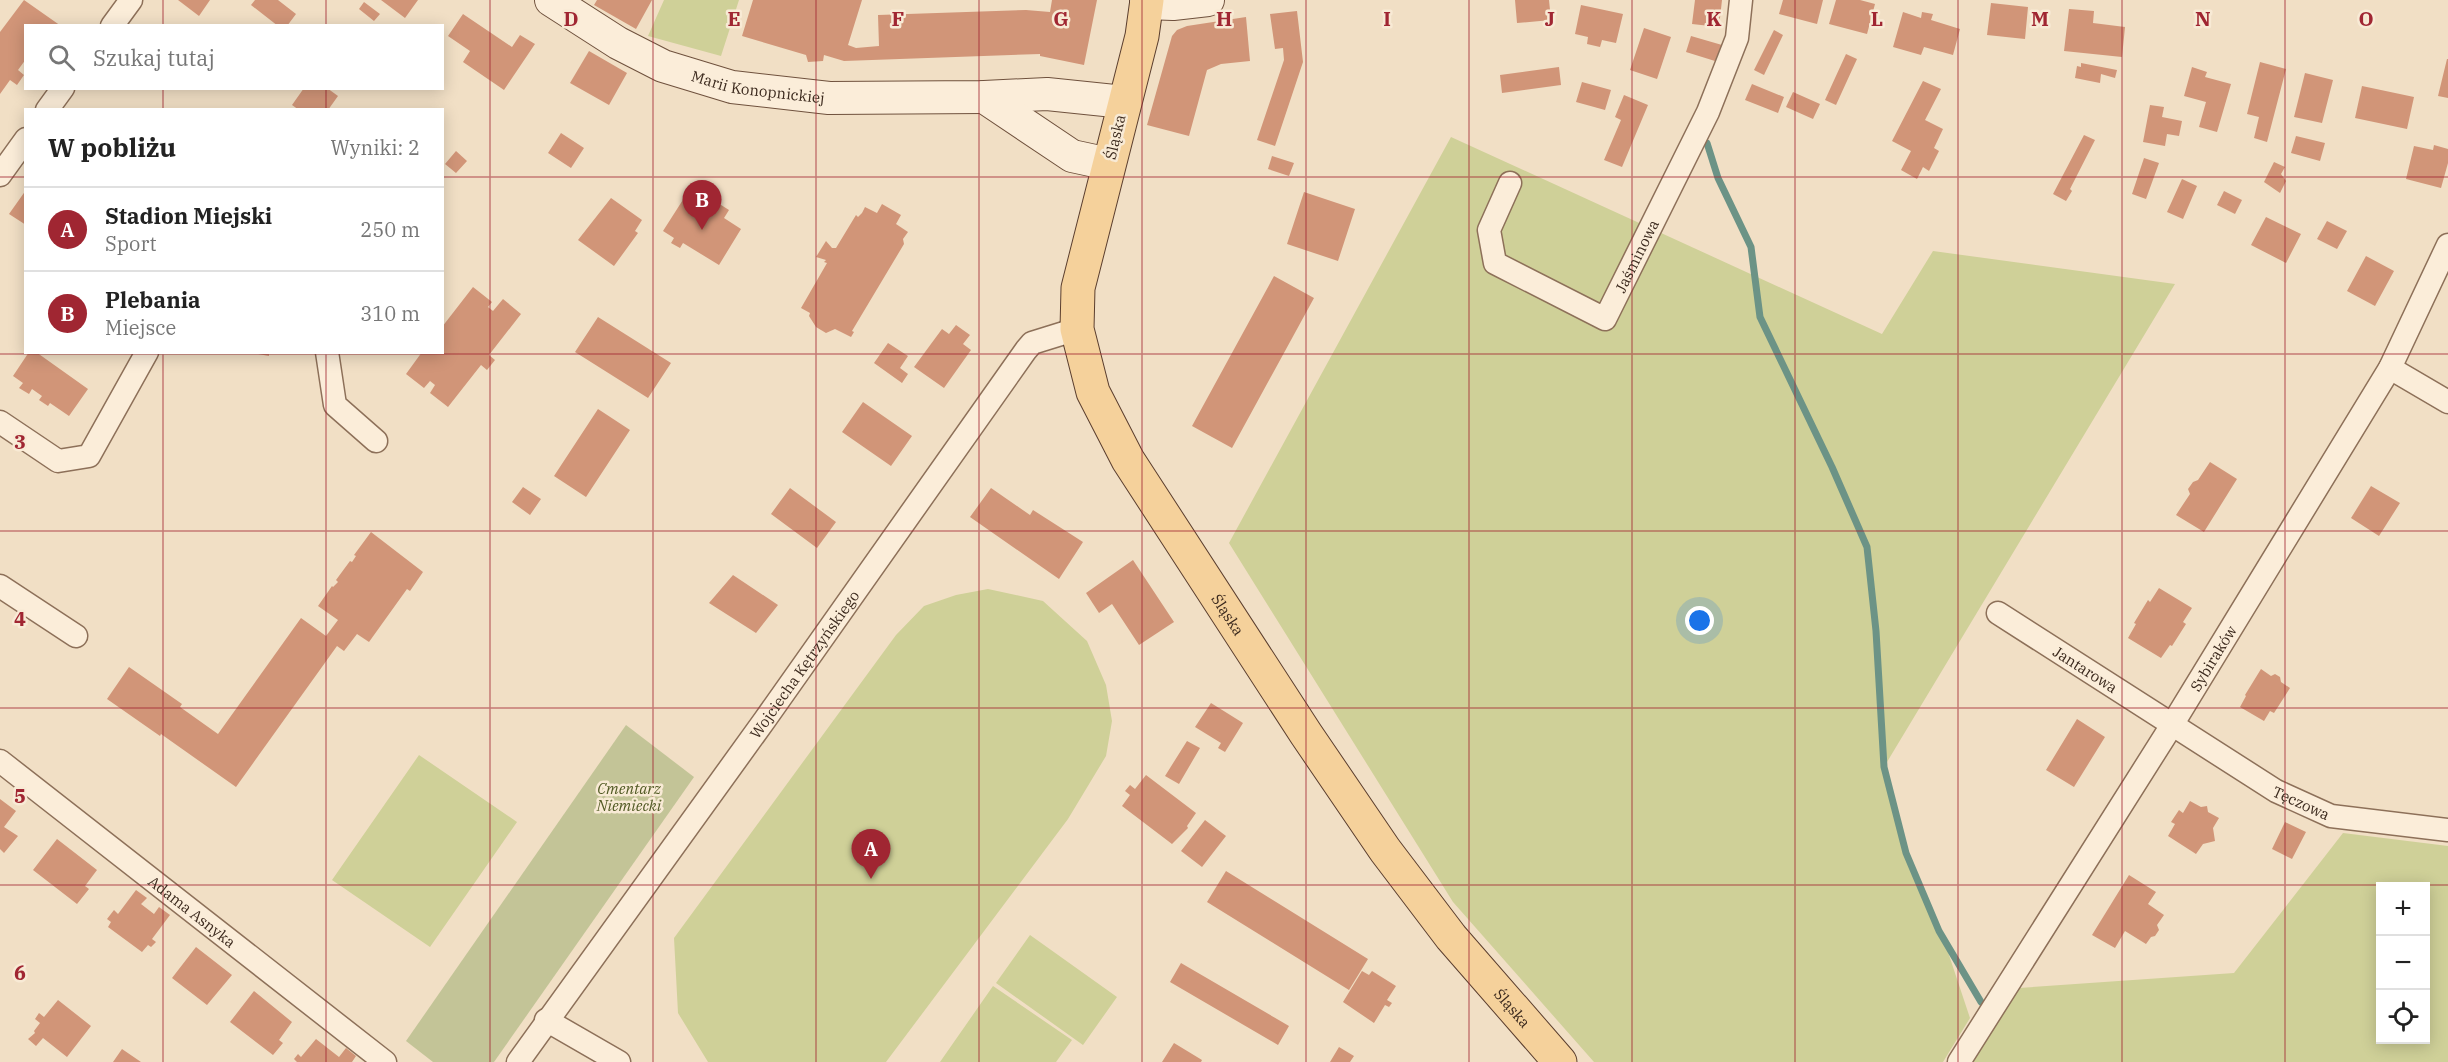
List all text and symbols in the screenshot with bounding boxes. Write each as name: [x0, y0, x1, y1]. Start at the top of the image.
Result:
text: D: [563, 5, 579, 32]
text: E: [727, 5, 741, 32]
text: F: [892, 5, 904, 32]
text: G: [1053, 5, 1069, 32]
text: H: [1216, 5, 1232, 32]
text: I: [1383, 5, 1391, 32]
text: J: [1545, 5, 1555, 32]
text: K: [1706, 5, 1722, 32]
text: L: [1871, 5, 1883, 32]
text: M: [2031, 5, 2049, 32]
text: N: [2195, 5, 2211, 32]
text: O: [2358, 5, 2374, 32]
search box: [24, 24, 444, 90]
icon: search: [45, 41, 78, 74]
text: Szukaj tutaj: [93, 43, 215, 72]
street label: Marii Konopnickiej: [689, 66, 826, 107]
street label: Śląska: [1101, 113, 1129, 161]
text: W pobliżu: [48, 130, 176, 164]
text: Wyniki: 2: [331, 134, 420, 161]
pin: B: [682, 180, 722, 230]
text: Stadion Miejski: [105, 201, 272, 230]
text: A: [61, 216, 74, 243]
text: 250 m: [360, 216, 420, 243]
street label: Jaśminowa: [1610, 216, 1663, 295]
text: Sport: [105, 230, 157, 257]
text: Plebania: [105, 285, 201, 314]
text: B: [60, 300, 75, 327]
text: 310 m: [360, 300, 420, 327]
text: Miejsce: [105, 314, 176, 341]
text: 3: [14, 428, 26, 455]
street label: Wojciecha Kętrzyńskiego: [745, 586, 863, 742]
street label: Śląska: [1208, 590, 1249, 639]
text: 4: [14, 605, 26, 632]
your location: [1685, 606, 1714, 635]
street label: Sybiraków: [2185, 621, 2240, 695]
street label: Jantarowa: [2050, 641, 2121, 697]
park label: Cmentarz Niemiecki: [596, 779, 662, 815]
street label: Tęczowa: [2270, 781, 2333, 824]
text: 5: [14, 782, 26, 809]
pin: A: [852, 830, 890, 879]
street label: Adama Asnyka: [145, 871, 240, 951]
map controls: [2376, 882, 2430, 1044]
button: +: [2376, 882, 2430, 936]
button: −: [2376, 936, 2430, 990]
text: 6: [14, 959, 26, 986]
street label: Śląska: [1490, 984, 1535, 1031]
button: locate: [2376, 990, 2430, 1044]

